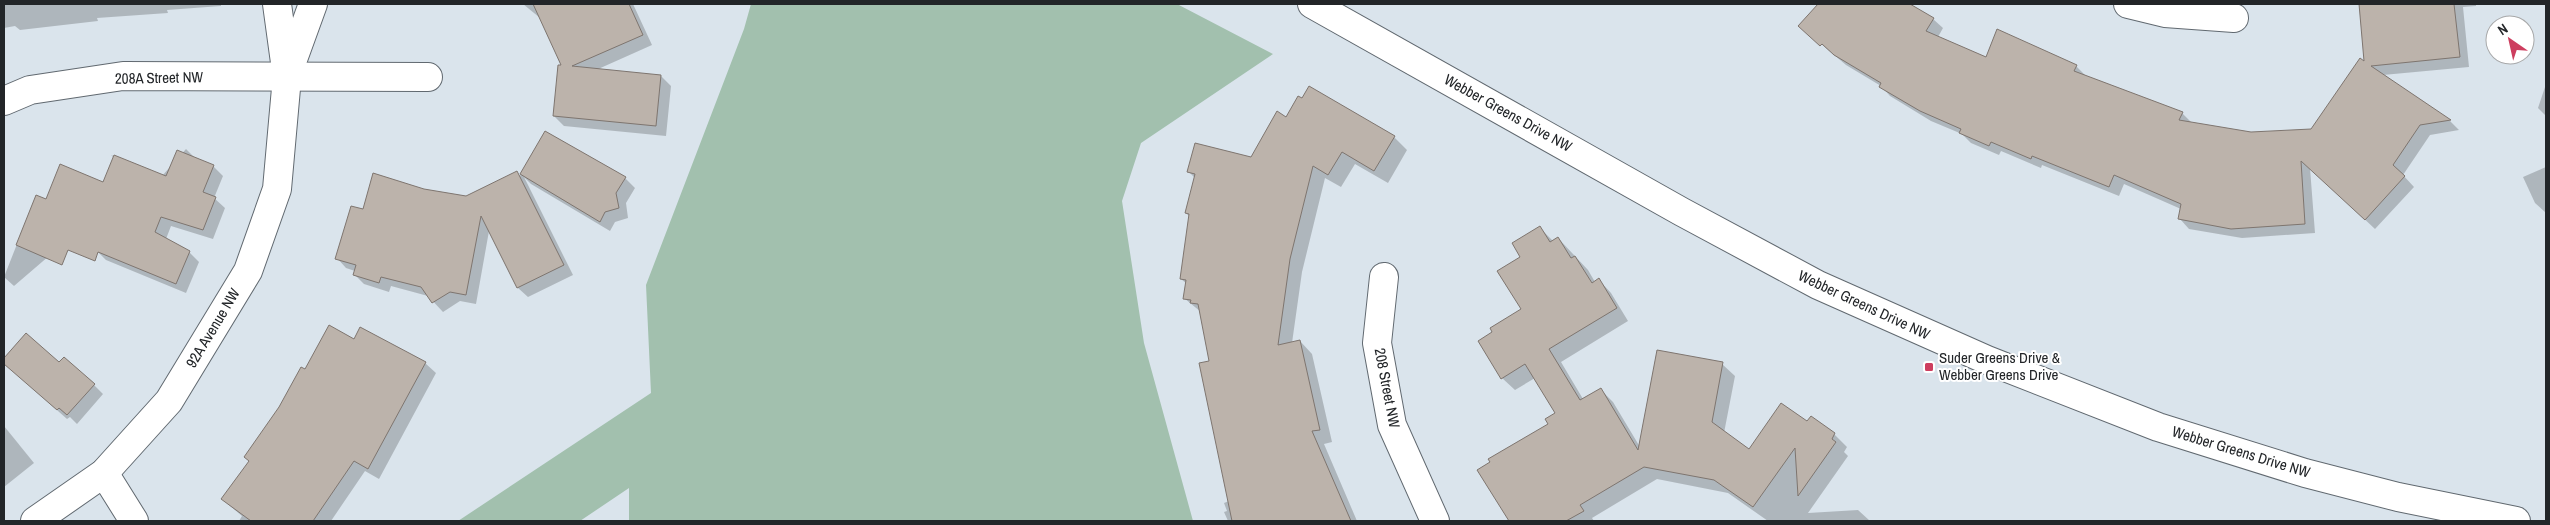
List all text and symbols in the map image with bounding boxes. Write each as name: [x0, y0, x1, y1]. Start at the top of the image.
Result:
north arrow: [2485, 15, 2535, 65]
text: N: [2494, 19, 2511, 39]
street label: 208A Street NW: [115, 66, 204, 89]
street label: Webber Greens Drive NW: [1440, 69, 1576, 157]
street label: Webber Greens Drive NW: [1795, 265, 1934, 345]
street label: 92A Avenue NW: [181, 284, 245, 371]
street label: 208 Street NW: [1369, 346, 1406, 430]
place label: Suder Greens Drive & Webber Greens Drive: [1939, 347, 2061, 385]
marker: Suder Greens Drive & Webber Greens Drive: [1923, 361, 1935, 373]
street label: Webber Greens Drive NW: [2170, 421, 2313, 483]

